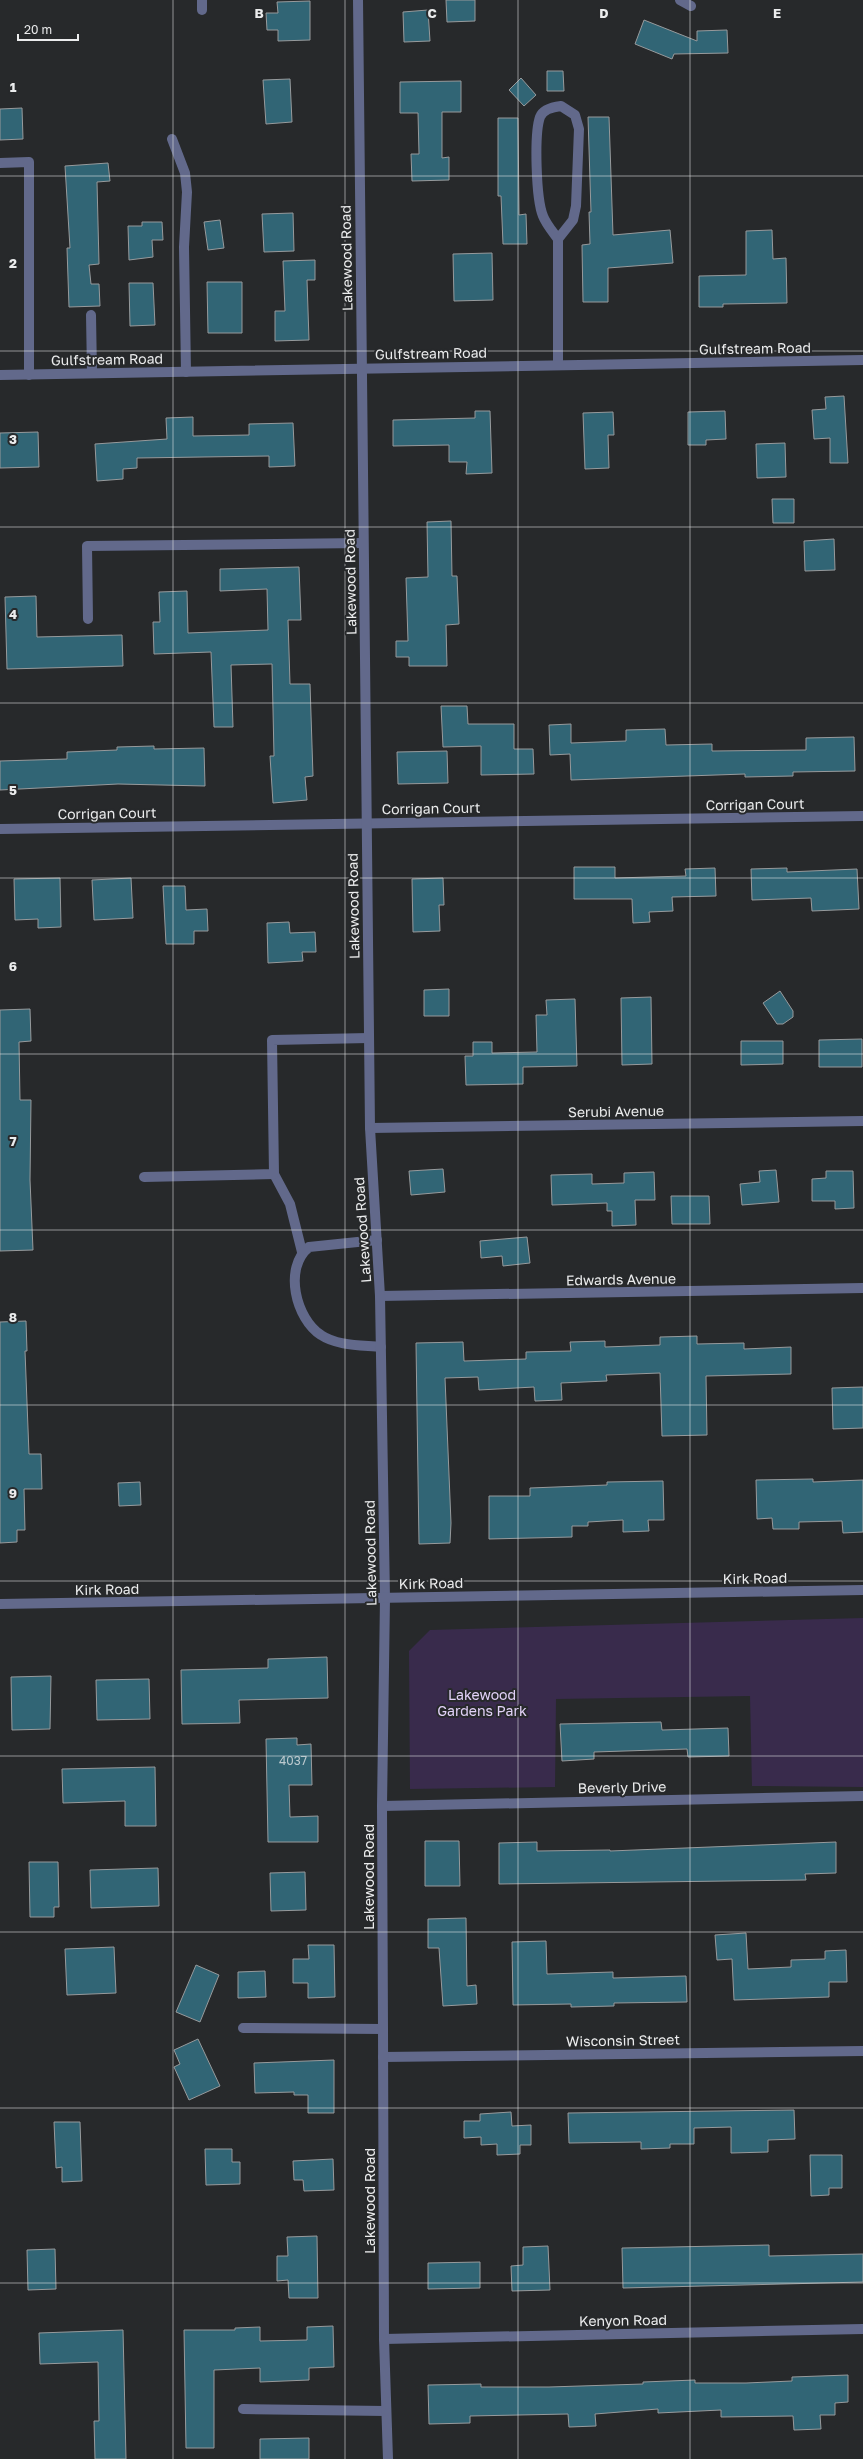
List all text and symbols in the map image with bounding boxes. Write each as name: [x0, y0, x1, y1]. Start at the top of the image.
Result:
text: B: [254, 5, 264, 21]
text: C: [427, 5, 437, 21]
text: D: [599, 5, 609, 21]
text: E: [773, 5, 781, 21]
scale bar: [18, 16, 78, 42]
text: 20 m: [24, 22, 52, 37]
text: 1: [10, 79, 17, 95]
street label: Lakewood Road: [337, 205, 355, 311]
text: 2: [9, 255, 17, 271]
street label: Gulfstream Road: [699, 339, 811, 357]
street label: Gulfstream Road: [375, 344, 487, 362]
street label: Gulfstream Road: [51, 350, 163, 368]
text: 3: [9, 431, 17, 447]
street label: Lakewood Road: [341, 529, 359, 635]
text: 4: [9, 606, 17, 622]
text: 5: [9, 782, 17, 798]
street label: Corrigan Court: [705, 795, 805, 813]
street label: Corrigan Court: [381, 799, 481, 817]
street label: Corrigan Court: [57, 804, 157, 822]
street label: Lakewood Road: [344, 853, 362, 959]
text: 6: [9, 958, 17, 974]
street label: Serubi Avenue: [568, 1102, 664, 1120]
text: 7: [9, 1133, 17, 1149]
street label: Lakewood Road: [350, 1177, 374, 1283]
street label: Edwards Avenue: [566, 1270, 676, 1288]
text: 8: [9, 1309, 17, 1325]
text: 9: [9, 1485, 17, 1501]
street label: Lakewood Road: [361, 1500, 379, 1606]
street label: Kirk Road: [723, 1569, 787, 1587]
street label: Kirk Road: [399, 1574, 463, 1592]
street label: Kirk Road: [75, 1580, 139, 1598]
park label: Lakewood Gardens Park: [437, 1686, 527, 1719]
house number: 4037: [279, 1753, 307, 1768]
street label: Beverly Drive: [578, 1778, 666, 1796]
street label: Lakewood Road: [360, 1824, 377, 1930]
street label: Wisconsin Street: [566, 2031, 680, 2049]
street label: Lakewood Road: [361, 2148, 378, 2254]
street label: Kenyon Road: [579, 2311, 667, 2329]

